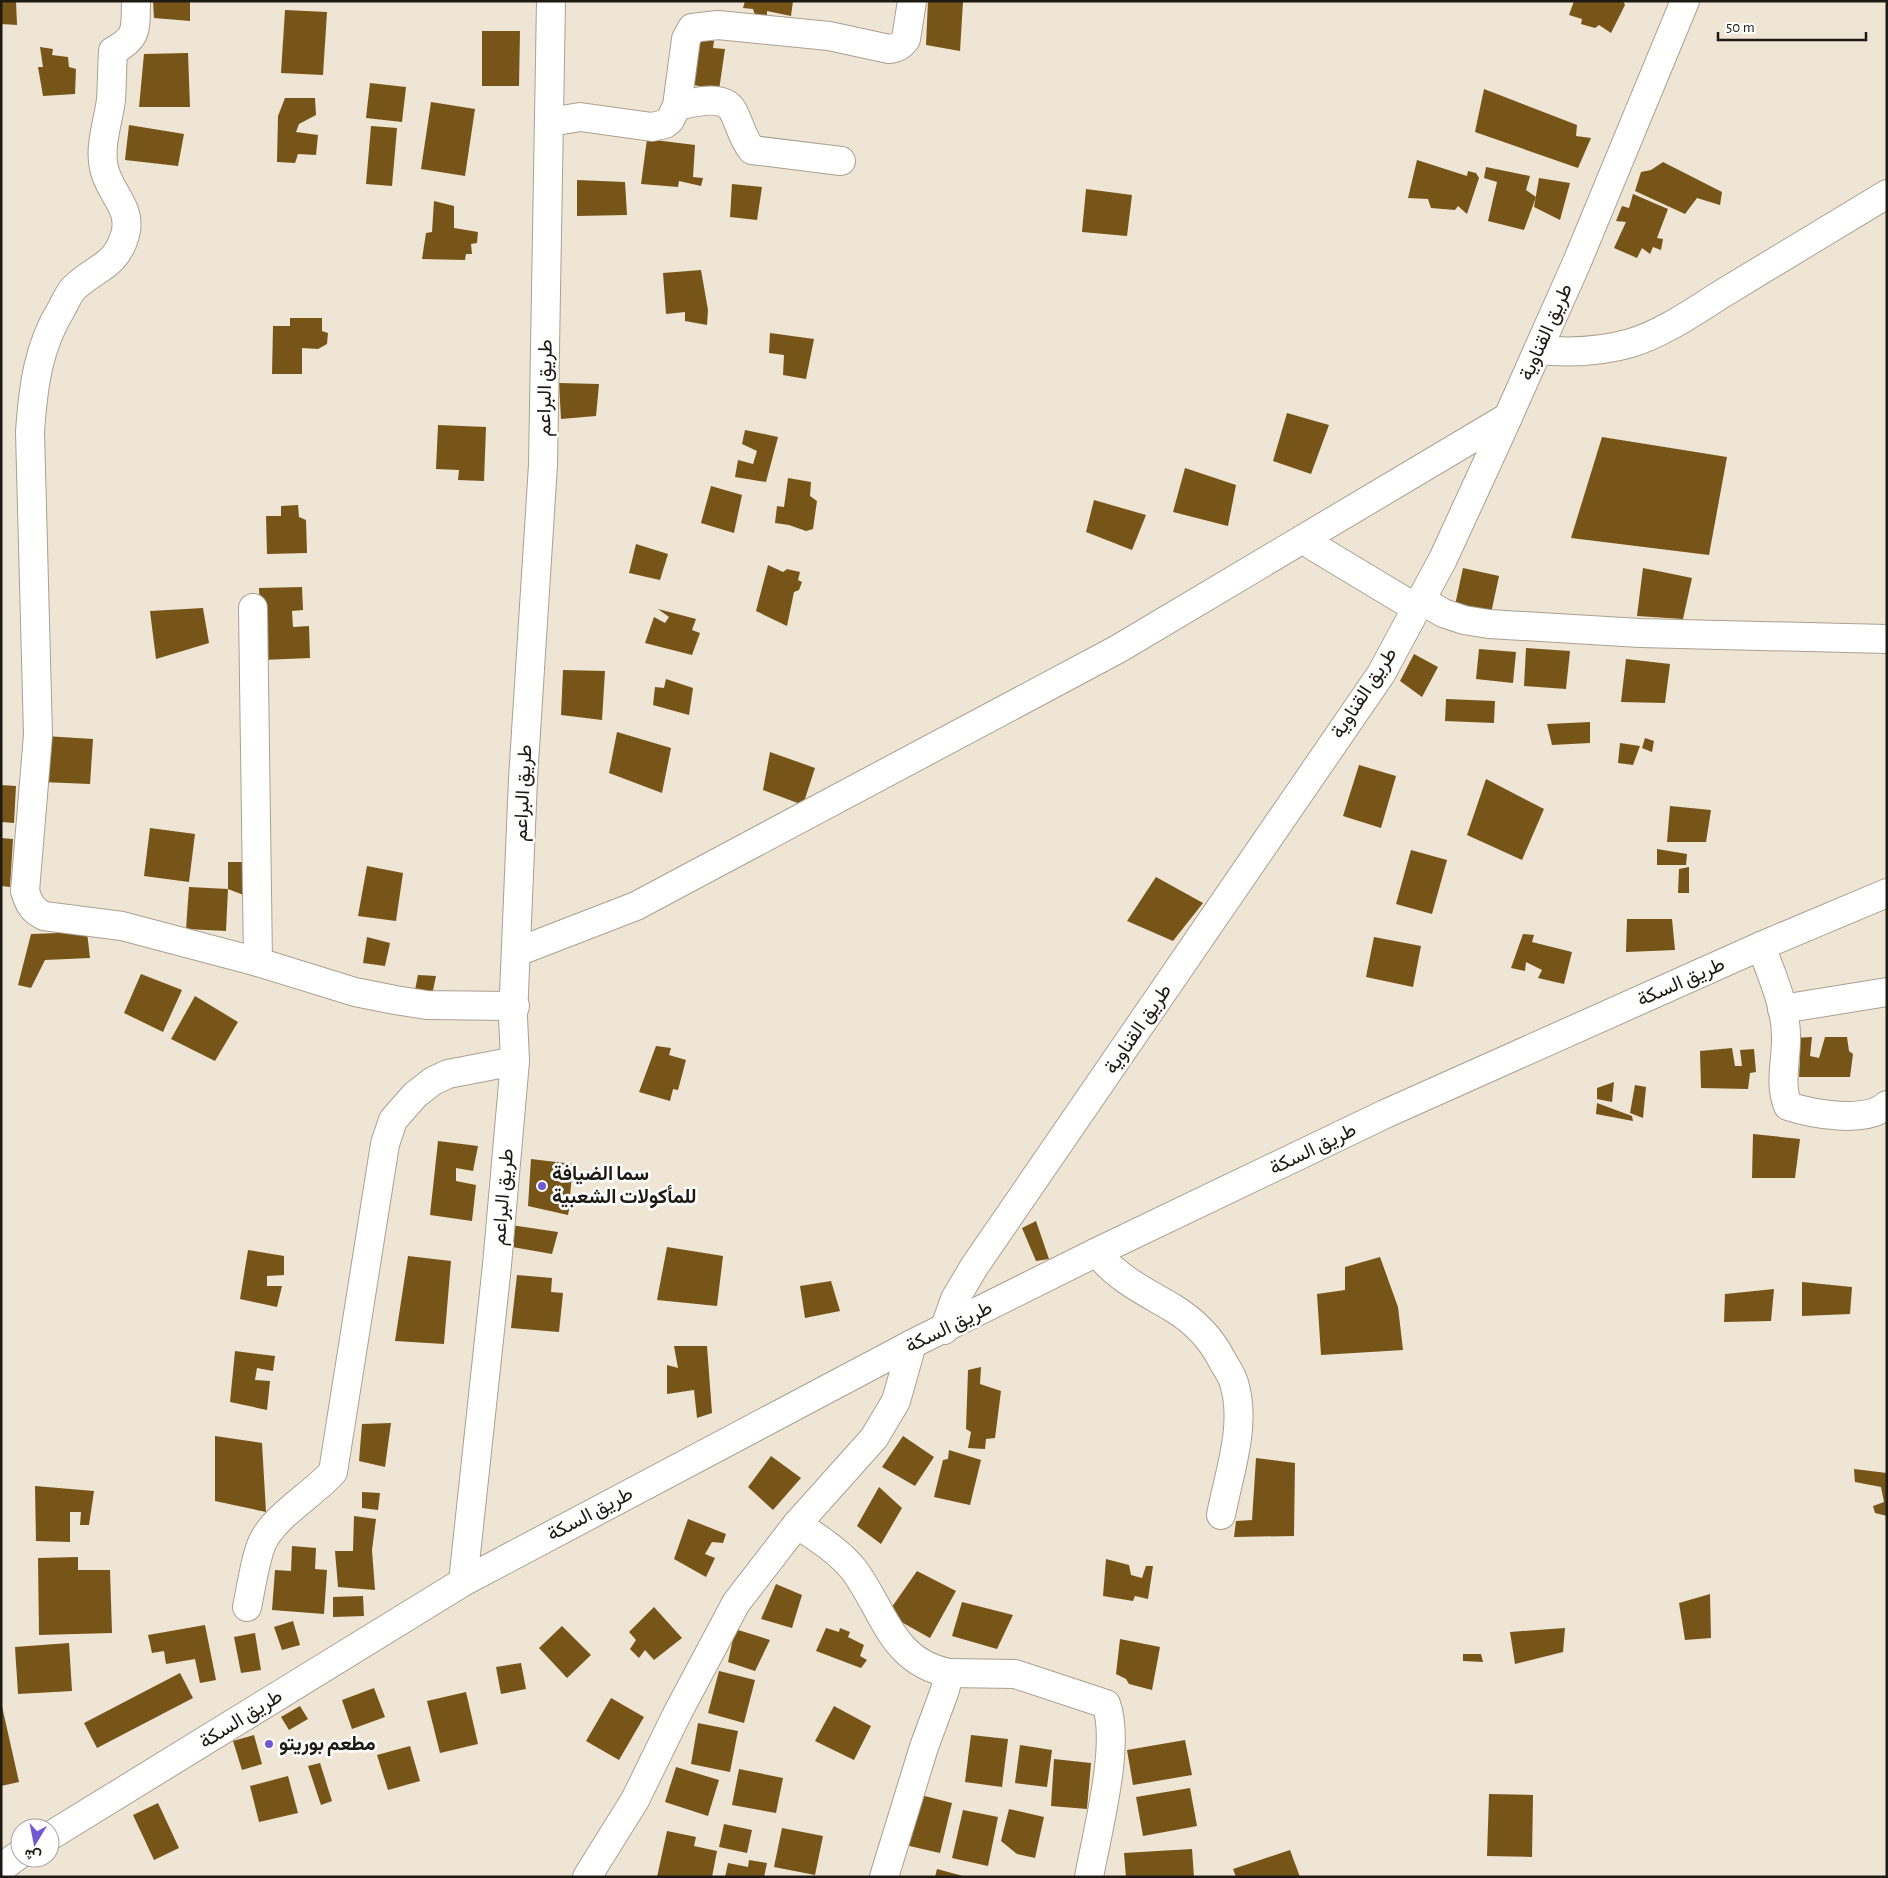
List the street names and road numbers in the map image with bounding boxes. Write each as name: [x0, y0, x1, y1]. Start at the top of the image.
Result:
street label: طريق القناوية: [1516, 281, 1578, 384]
street label: طريق البراعم: [534, 339, 558, 437]
street label: طريق القناوية: [1327, 644, 1402, 743]
street label: طريق البراعم: [510, 744, 538, 842]
street label: طريق السكة: [1634, 954, 1729, 1012]
street label: طريق القناوية: [1101, 980, 1177, 1079]
street label: طريق السكة: [1267, 1120, 1360, 1180]
street label: طريق البراعم: [489, 1148, 519, 1246]
street label: طريق السكة: [903, 1298, 996, 1358]
street label: طريق السكة: [544, 1483, 637, 1547]
street label: طريق السكة: [196, 1686, 287, 1754]

